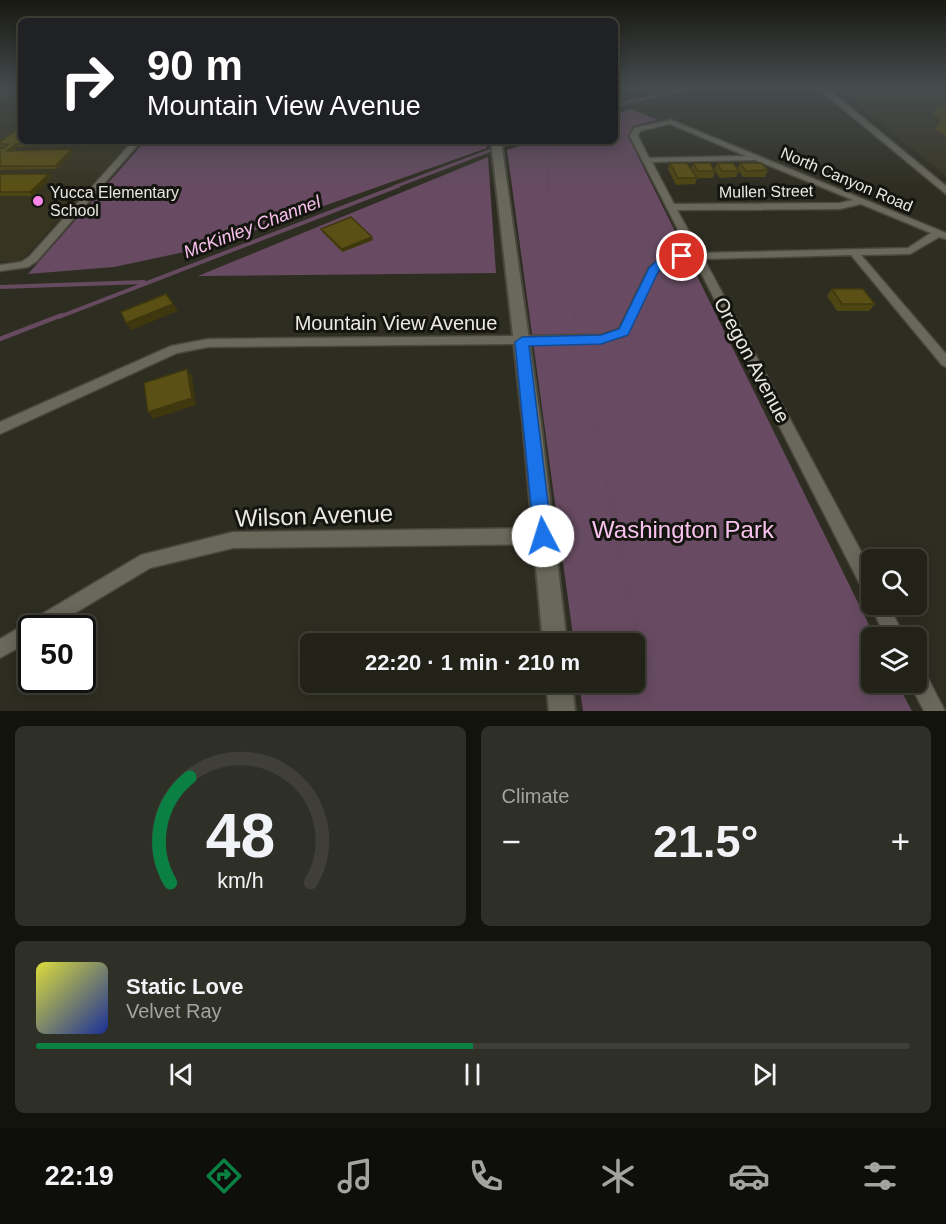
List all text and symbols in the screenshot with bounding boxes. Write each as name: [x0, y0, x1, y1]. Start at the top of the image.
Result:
icon: right: [48, 42, 126, 120]
text: 90 m: [147, 42, 243, 89]
text: Mountain View Avenue: [147, 91, 421, 121]
street label: North Canyon Road: [778, 144, 915, 215]
street label: Mullen Street: [719, 182, 814, 201]
place label: Yucca Elementary School: [50, 184, 179, 219]
water label: McKinley Channel: [181, 191, 324, 262]
marker: Yucca Elementary School: [31, 194, 45, 208]
pin: [656, 230, 707, 281]
icon: arrive: [665, 239, 698, 272]
street label: Oregon Avenue: [710, 294, 794, 426]
street label: Mountain View Avenue: [295, 312, 497, 334]
street label: Wilson Avenue: [234, 499, 394, 532]
position arrow: [511, 504, 575, 568]
park label: Washington Park: [592, 516, 775, 543]
map controls: [861, 549, 927, 693]
button: search: [861, 549, 927, 615]
speed limit sign: 50: [18, 615, 96, 693]
button: layers: [861, 627, 927, 693]
text: 22:20 · 1 min · 210 m: [365, 650, 580, 675]
text: Climate: [502, 785, 569, 807]
text: 48: [206, 801, 275, 870]
text: 21.5°: [653, 816, 759, 867]
text: −: [502, 823, 521, 860]
text: +: [891, 823, 910, 860]
text: km/h: [217, 869, 263, 893]
text: Static Love: [126, 974, 243, 999]
text: Velvet Ray: [126, 1000, 222, 1022]
icon: previous: [165, 1058, 198, 1091]
icon: pause: [456, 1058, 489, 1091]
icon: next: [748, 1058, 781, 1091]
icon: directions: [203, 1155, 245, 1197]
icon: music: [334, 1155, 376, 1197]
icon: phone: [465, 1155, 507, 1197]
icon: climate: [597, 1155, 639, 1197]
icon: car: [728, 1155, 770, 1197]
icon: filters: [859, 1155, 901, 1197]
text: 22:19: [45, 1161, 114, 1191]

